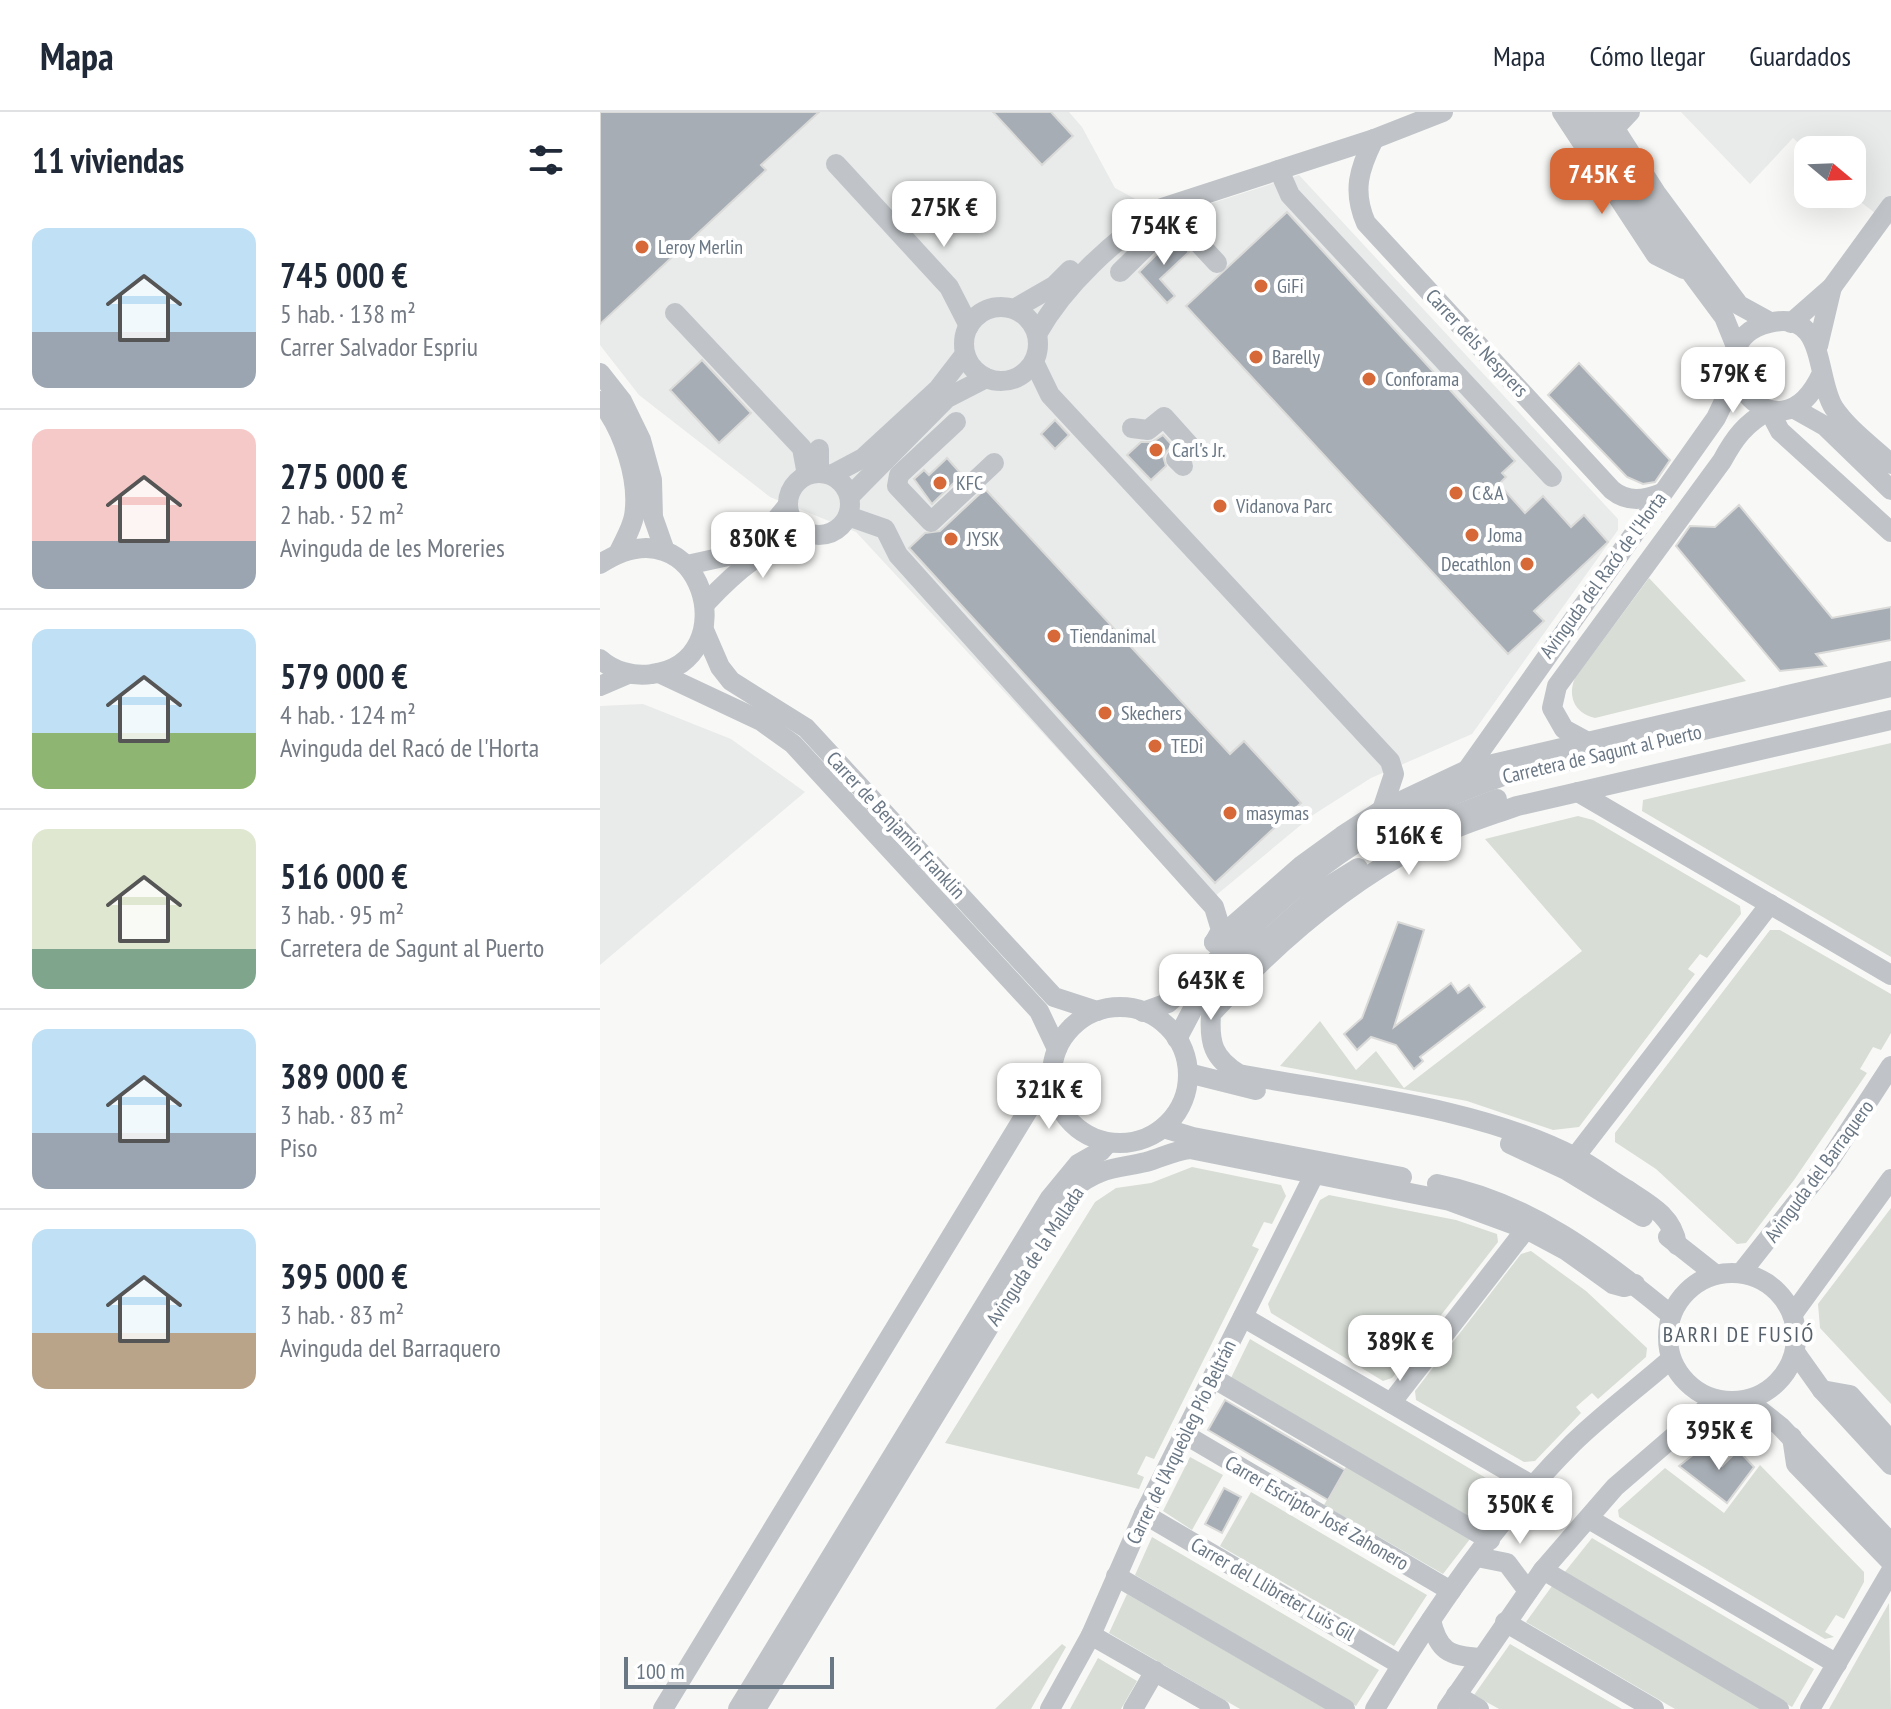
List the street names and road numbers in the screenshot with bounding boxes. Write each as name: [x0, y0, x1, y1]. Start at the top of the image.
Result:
street label: Carrer dels Nesprers: [1420, 283, 1534, 403]
street label: Avinguda del Racó de l'Horta: [1534, 487, 1672, 663]
street label: Carretera de Sagunt al Puerto: [1500, 718, 1704, 790]
street label: Carrer de Benjamin Franklin: [821, 746, 971, 904]
street label: Avinguda del Barraquero: [1759, 1095, 1879, 1247]
street label: Avinguda de la Mallada: [980, 1182, 1090, 1330]
street label: Carrer de l'Arqueòleg Pío Beltrán: [1120, 1336, 1242, 1548]
street label: Carrer Escriptor José Zahonero: [1220, 1450, 1414, 1576]
street label: Carrer del Llibreter Luis Gil: [1186, 1531, 1360, 1647]

